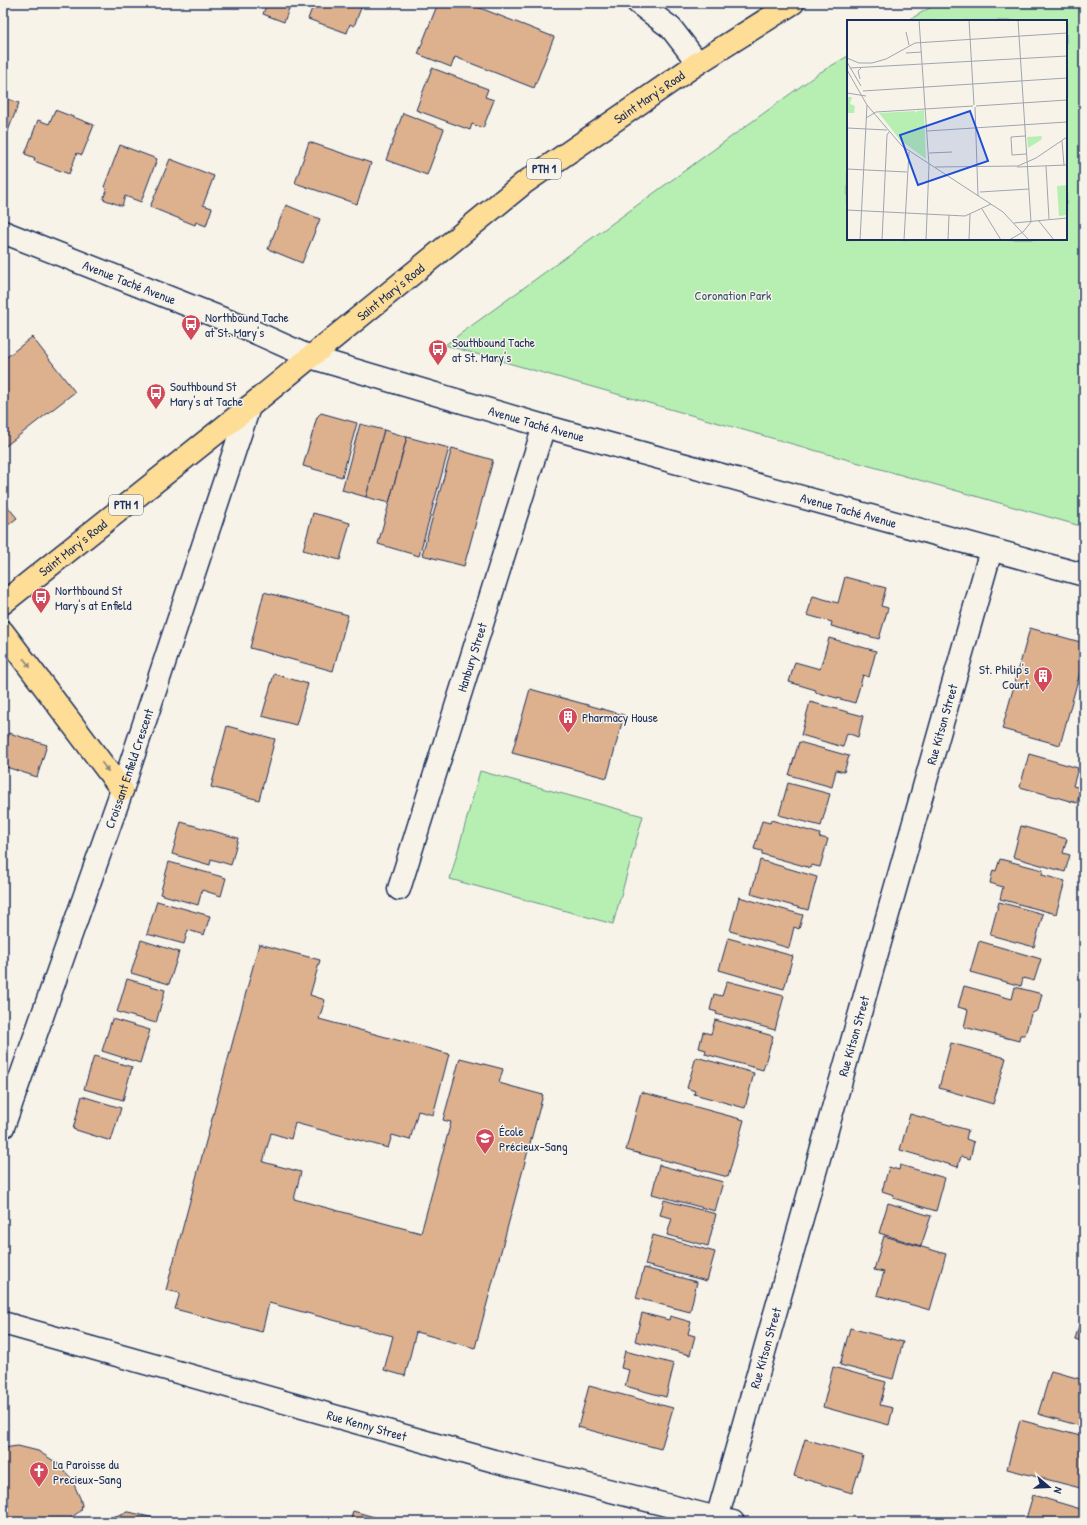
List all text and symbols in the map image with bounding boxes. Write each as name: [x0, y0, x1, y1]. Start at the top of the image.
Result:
inset map: [847, 20, 1067, 240]
street label: Saint Mary's Road: [610, 66, 688, 128]
road number: PTH 1: [527, 159, 561, 179]
street label: Avenue Taché Avenue: [80, 255, 179, 309]
street label: Saint Mary's Road: [353, 259, 428, 325]
park label: Coronation Park: [695, 286, 772, 304]
place label: Northbound Tache at St. Mary's: [205, 308, 289, 341]
bus stop icon: Northbound Tache at St. Mary's: [180, 313, 202, 341]
place label: Southbound Tache at St. Mary's: [452, 333, 535, 366]
bus stop icon: Southbound Tache at St. Mary's: [427, 338, 449, 366]
place label: Southbound St Mary's at Tache: [170, 377, 243, 410]
bus stop icon: Southbound St Mary's at Tache: [145, 382, 167, 410]
street label: Avenue Taché Avenue: [486, 401, 586, 446]
street label: Avenue Taché Avenue: [799, 488, 899, 532]
road number: PTH 1: [109, 495, 143, 515]
street label: Saint Mary's Road: [35, 515, 110, 580]
place label: Northbound St Mary's at Enfield: [55, 581, 132, 614]
bus stop icon: Northbound St Mary's at Enfield: [30, 586, 52, 614]
street label: Hanbury Street: [452, 620, 491, 694]
one-way arrow: [22, 658, 31, 669]
place label: St. Philip's Court: [979, 660, 1030, 693]
building icon: St. Philip's Court: [1032, 665, 1054, 693]
street label: Rue Kitson Street: [922, 681, 962, 767]
street label: Croissant Enfield Crescent: [100, 706, 158, 831]
building icon: Pharmacy House: [557, 706, 579, 734]
place label: Pharmacy House: [582, 708, 658, 726]
one-way arrow: [100, 762, 109, 773]
street label: Rue Kitson Street: [834, 993, 874, 1078]
place label: École Précieux-Sang: [499, 1122, 568, 1155]
school or university icon: École Précieux-Sang: [474, 1127, 496, 1155]
street label: Rue Kitson Street: [745, 1305, 785, 1390]
street label: Rue Kenny Street: [325, 1406, 409, 1445]
place label: La Paroisse du Precieux-Sang: [53, 1455, 122, 1488]
church icon: La Paroisse du Precieux-Sang: [28, 1460, 50, 1488]
north arrow: [1029, 1467, 1069, 1507]
text: N: [1051, 1485, 1066, 1495]

